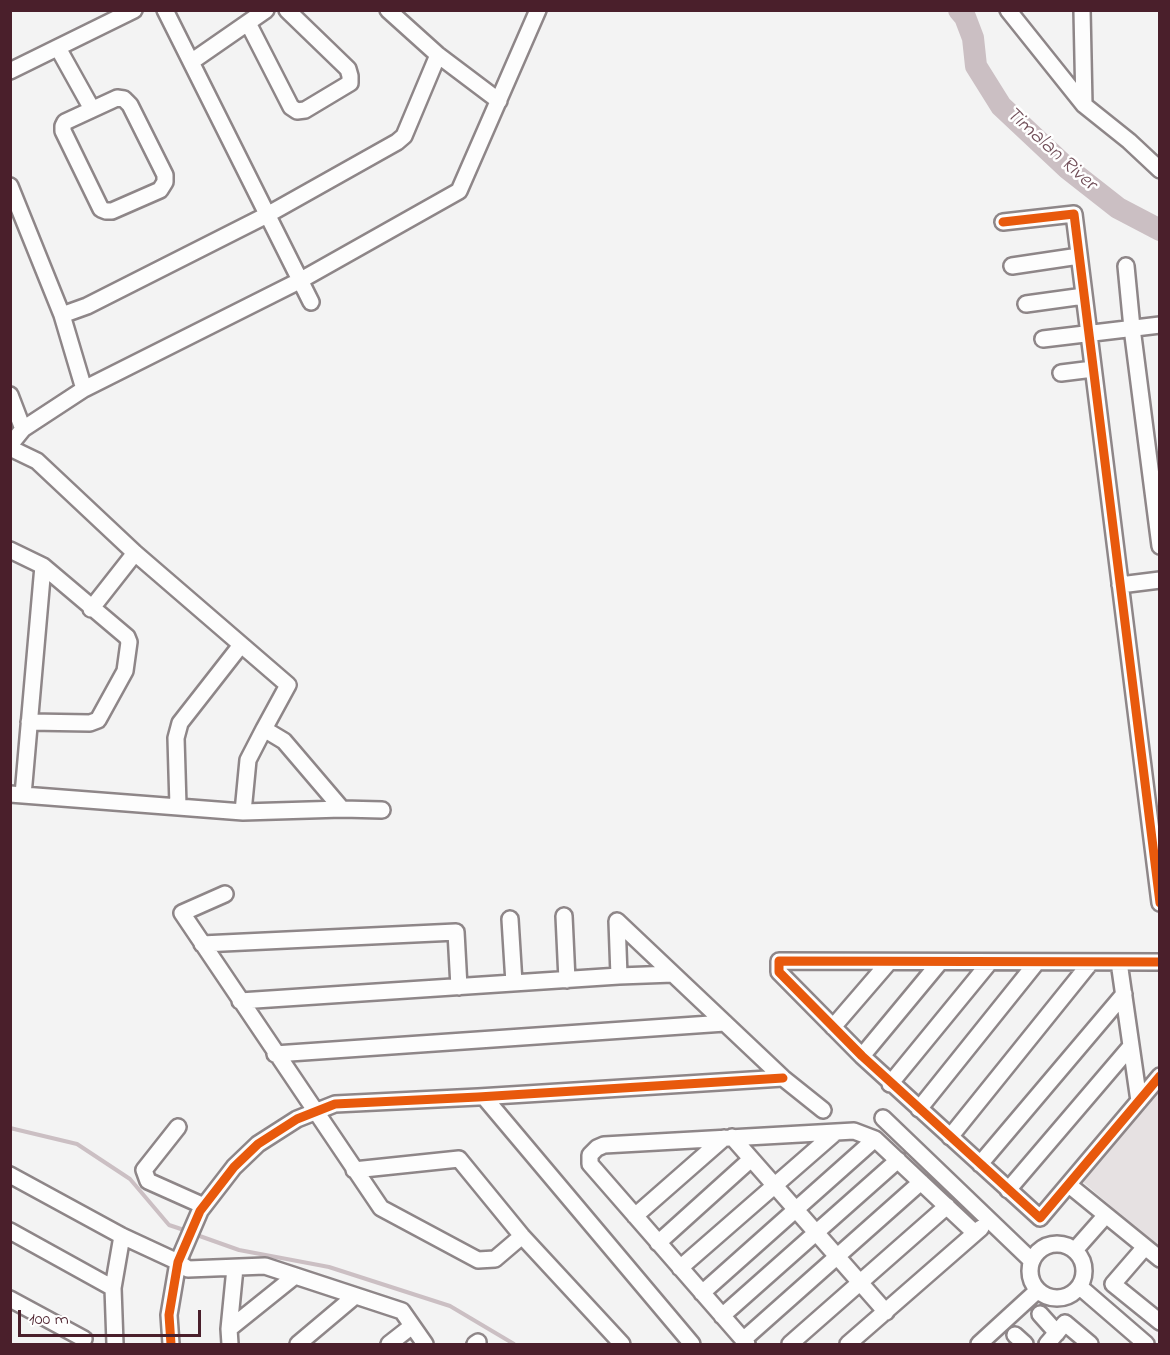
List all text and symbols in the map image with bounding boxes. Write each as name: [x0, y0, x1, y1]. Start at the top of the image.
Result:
water label: Timalan River: [999, 103, 1101, 197]
scale bar: [21, 1298, 204, 1336]
text: 100 m: [29, 1307, 69, 1333]

